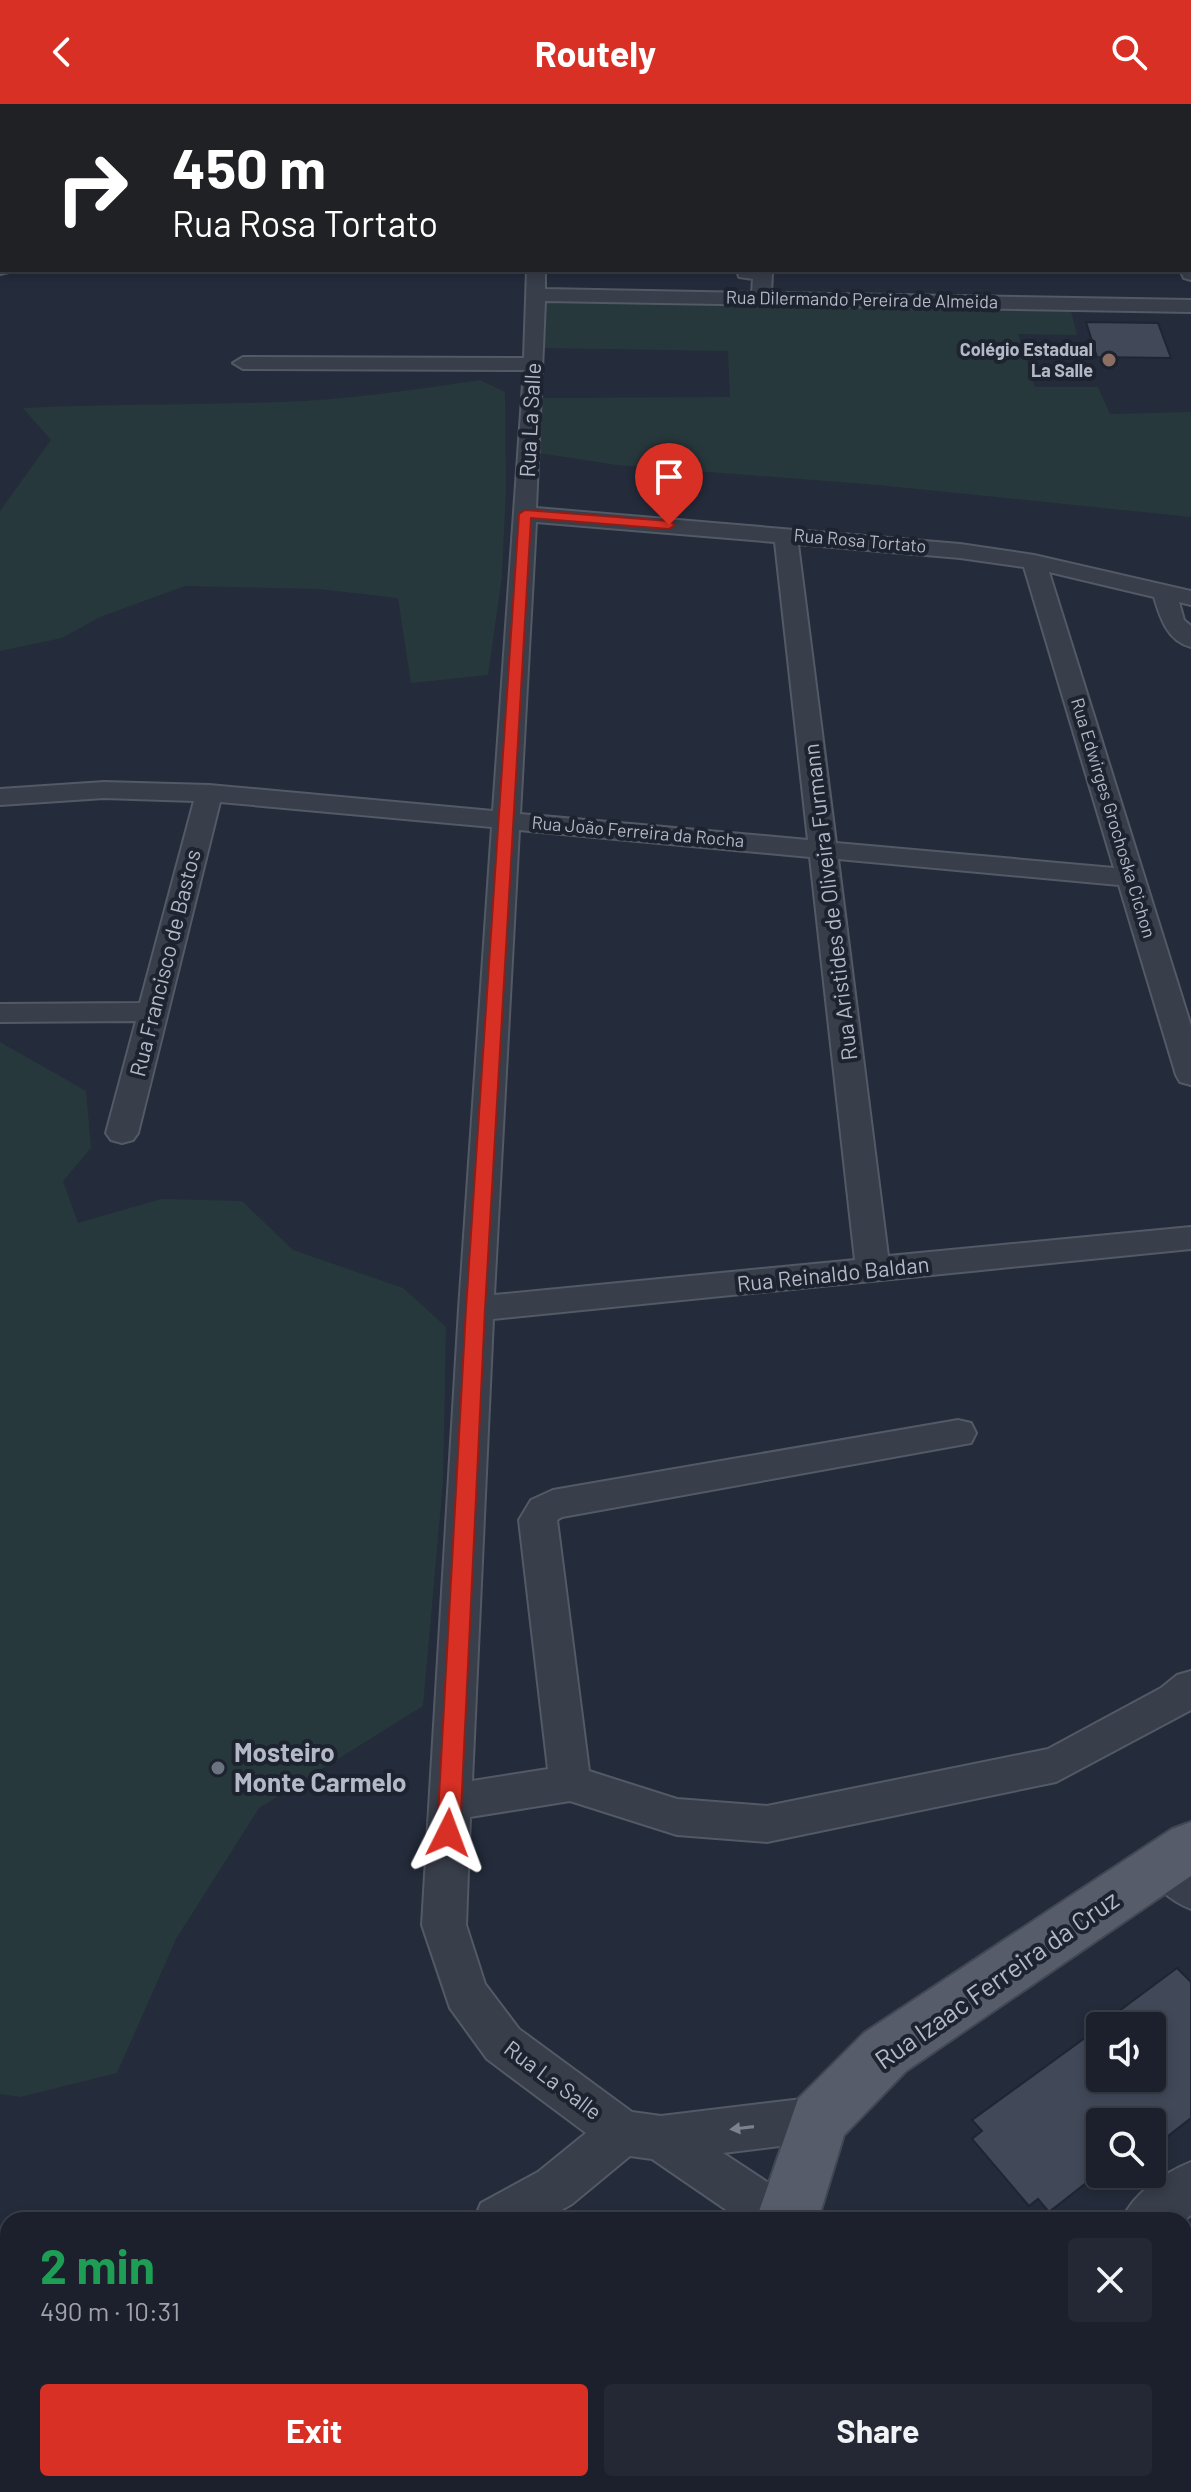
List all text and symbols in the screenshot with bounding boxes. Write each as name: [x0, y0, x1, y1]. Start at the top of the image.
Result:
icon: back: [40, 30, 84, 74]
icon: search: [1107, 30, 1151, 74]
text: Routely: [535, 31, 656, 74]
text: 450 m: [172, 133, 326, 200]
icon: right: [40, 136, 144, 240]
text: Rua Rosa Tortato: [172, 201, 438, 244]
street label: Rua Dilermando Pereira de Almeida: [726, 286, 998, 312]
place label: Colégio Estadual La Salle: [960, 338, 1093, 381]
marker: Colégio Estadual La Salle: [1100, 351, 1118, 369]
street label: Rua La Salle: [513, 362, 545, 478]
pin: [635, 443, 703, 525]
icon: arrive: [647, 455, 691, 499]
street label: Rua Rosa Tortato: [793, 523, 927, 557]
street label: Rua Edwirges Grochoska Cichon: [1067, 695, 1161, 940]
street label: Rua Aristides de Oliveira Furmann: [797, 742, 861, 1062]
street label: Rua João Ferreira da Rocha: [531, 811, 745, 851]
street label: Rua Francisco de Bastos: [123, 846, 205, 1079]
street label: Rua Reinaldo Baldan: [735, 1250, 930, 1296]
place label: Mosteiro Monte Carmelo: [234, 1736, 406, 1797]
marker: Mosteiro Monte Carmelo: [209, 1759, 227, 1777]
position arrow: [406, 1791, 490, 1875]
street label: Rua Izaac Ferreira da Cruz: [868, 1883, 1124, 2075]
map controls: [1086, 2012, 1166, 2188]
button: sound: [1086, 2012, 1166, 2092]
street label: Rua La Salle: [500, 2034, 607, 2124]
button: search: [1086, 2108, 1166, 2188]
one-way arrow: [729, 2122, 754, 2135]
text: 2 min: [40, 2236, 155, 2294]
button: close: [1068, 2238, 1152, 2322]
text: 490 m · 10:31: [40, 2295, 180, 2326]
button: Exit: [40, 2384, 588, 2476]
button: Share: [604, 2384, 1152, 2476]

